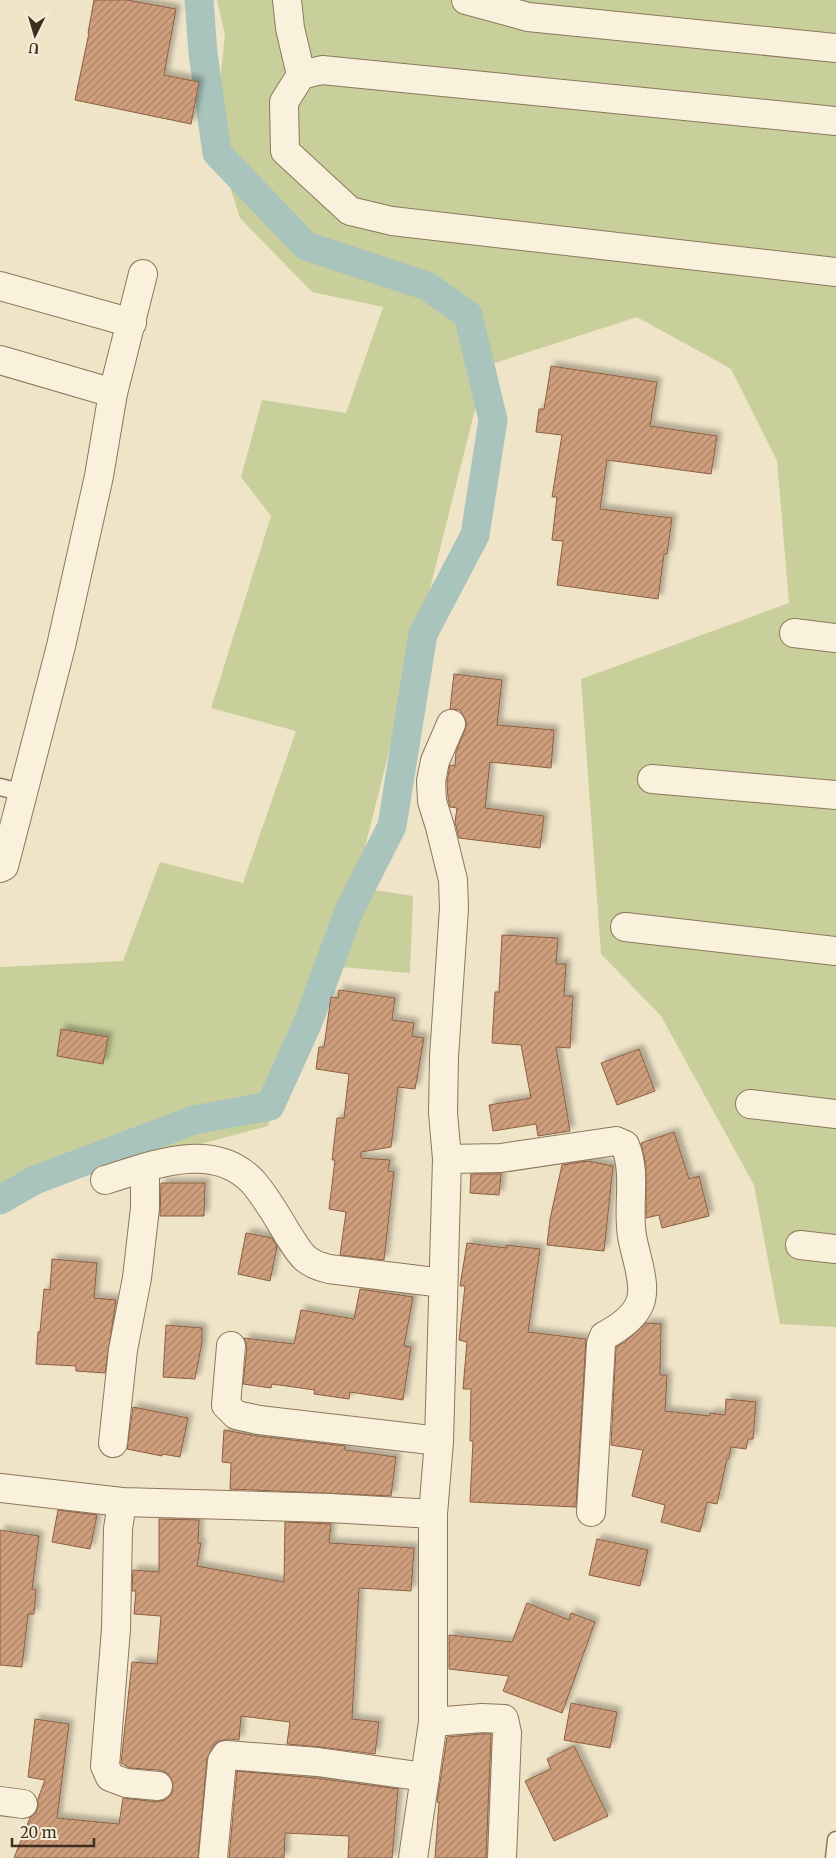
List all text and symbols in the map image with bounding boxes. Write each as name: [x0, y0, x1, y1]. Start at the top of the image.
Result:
north arrow: [10, 10, 60, 60]
text: U: [27, 38, 40, 57]
scale bar: [12, 1816, 95, 1848]
text: 20 m: [20, 1823, 57, 1842]

